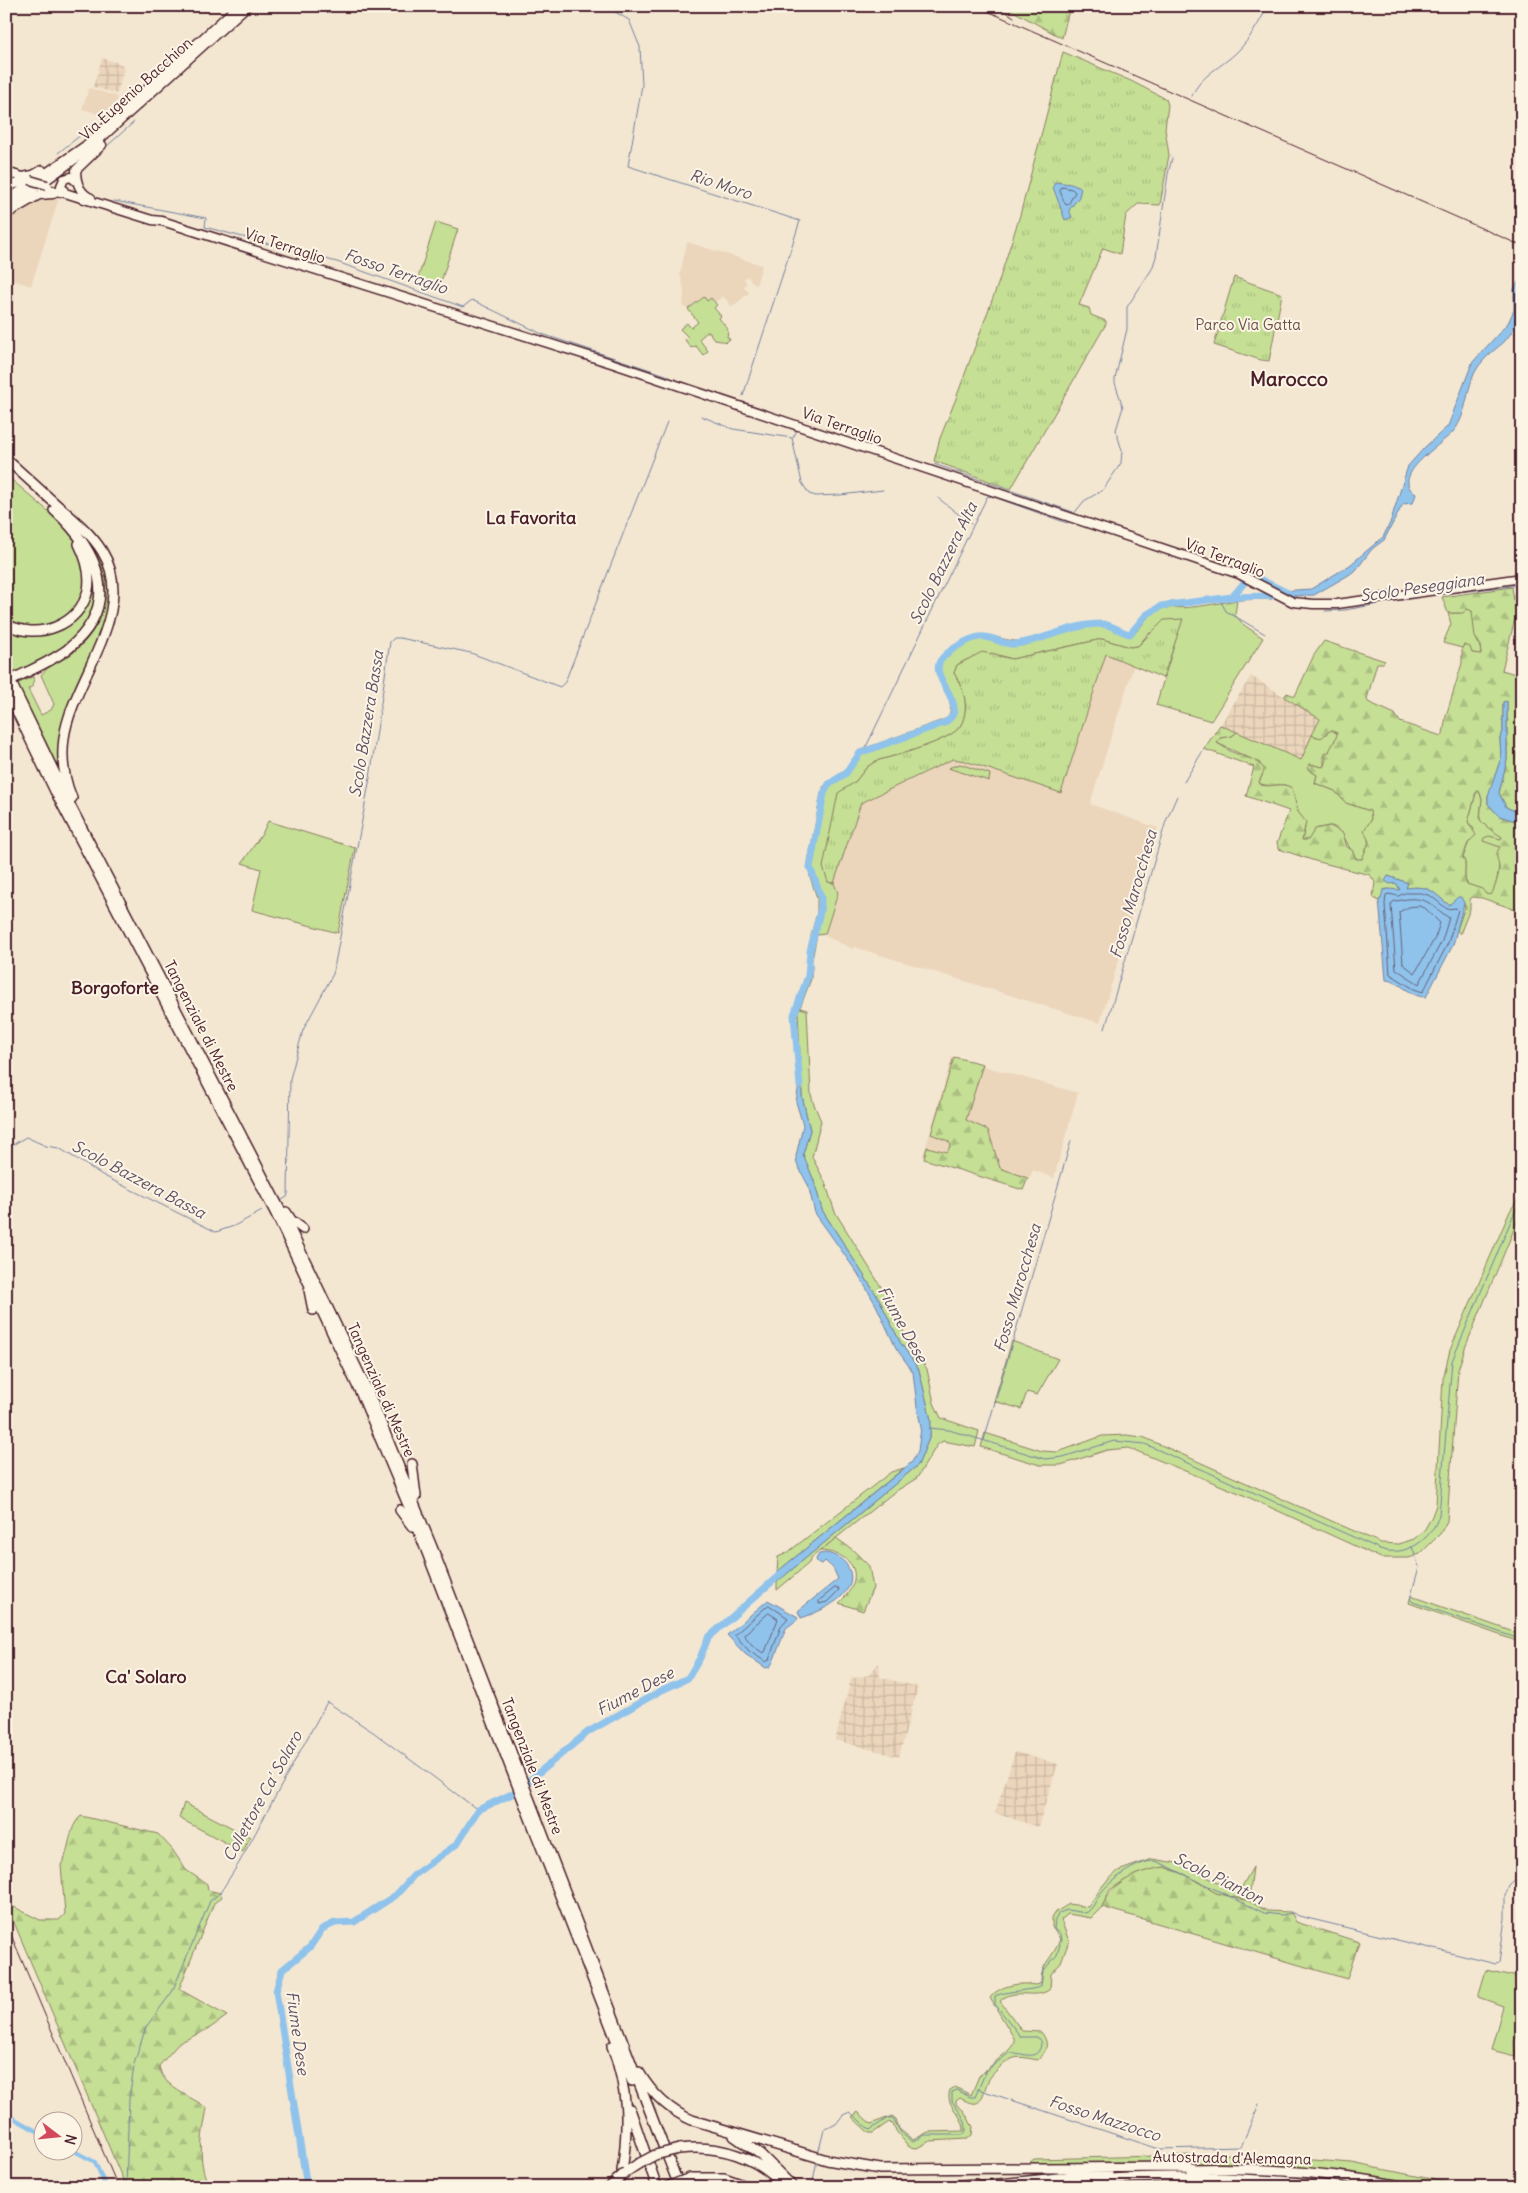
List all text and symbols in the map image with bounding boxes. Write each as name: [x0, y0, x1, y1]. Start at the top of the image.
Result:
street label: Via Eugenio Bacchion: [75, 33, 196, 144]
water label: Rio Moro: [688, 165, 755, 204]
street label: Via Terraglio: [242, 224, 328, 268]
water label: Fosso Terraglio: [342, 244, 451, 298]
park label: Parco Via Gatta: [1195, 315, 1301, 334]
district label: Marocco: [1250, 366, 1328, 391]
street label: Via Terraglio: [799, 403, 885, 448]
water label: Scolo Bazzera Alta: [905, 498, 982, 627]
district label: La Favorita: [486, 506, 576, 529]
street label: Via Terraglio: [1183, 534, 1268, 581]
water label: Scolo Peseggiana: [1359, 568, 1486, 606]
water label: Scolo Bazzera Bassa: [345, 648, 388, 799]
water label: Fosso Marocchesa: [1105, 827, 1161, 960]
street label: Tangenziale di Mestre: [160, 957, 243, 1095]
district label: Borgoforte: [71, 976, 159, 999]
water label: Scolo Bazzera Bassa: [69, 1135, 210, 1223]
water label: Fosso Marocchesa: [989, 1221, 1045, 1354]
water label: Fiume Dese: [874, 1282, 933, 1367]
street label: Tangenziale di Mestre: [343, 1320, 420, 1460]
water label: Fiume Dese: [593, 1662, 678, 1720]
district label: Ca' Solaro: [105, 1665, 187, 1688]
street label: Tangenziale di Mestre: [498, 1695, 567, 1837]
water label: Collettore Ca' Solaro: [218, 1727, 307, 1865]
water label: Scolo Pianton: [1171, 1848, 1268, 1909]
water label: Fiume Dese: [282, 1990, 314, 2078]
water label: Fosso Mazzocco: [1047, 2091, 1164, 2146]
north arrow: [32, 2110, 82, 2160]
text: N: [61, 2132, 80, 2147]
street label: Autostrada d'Alemagna: [1153, 2147, 1312, 2168]

